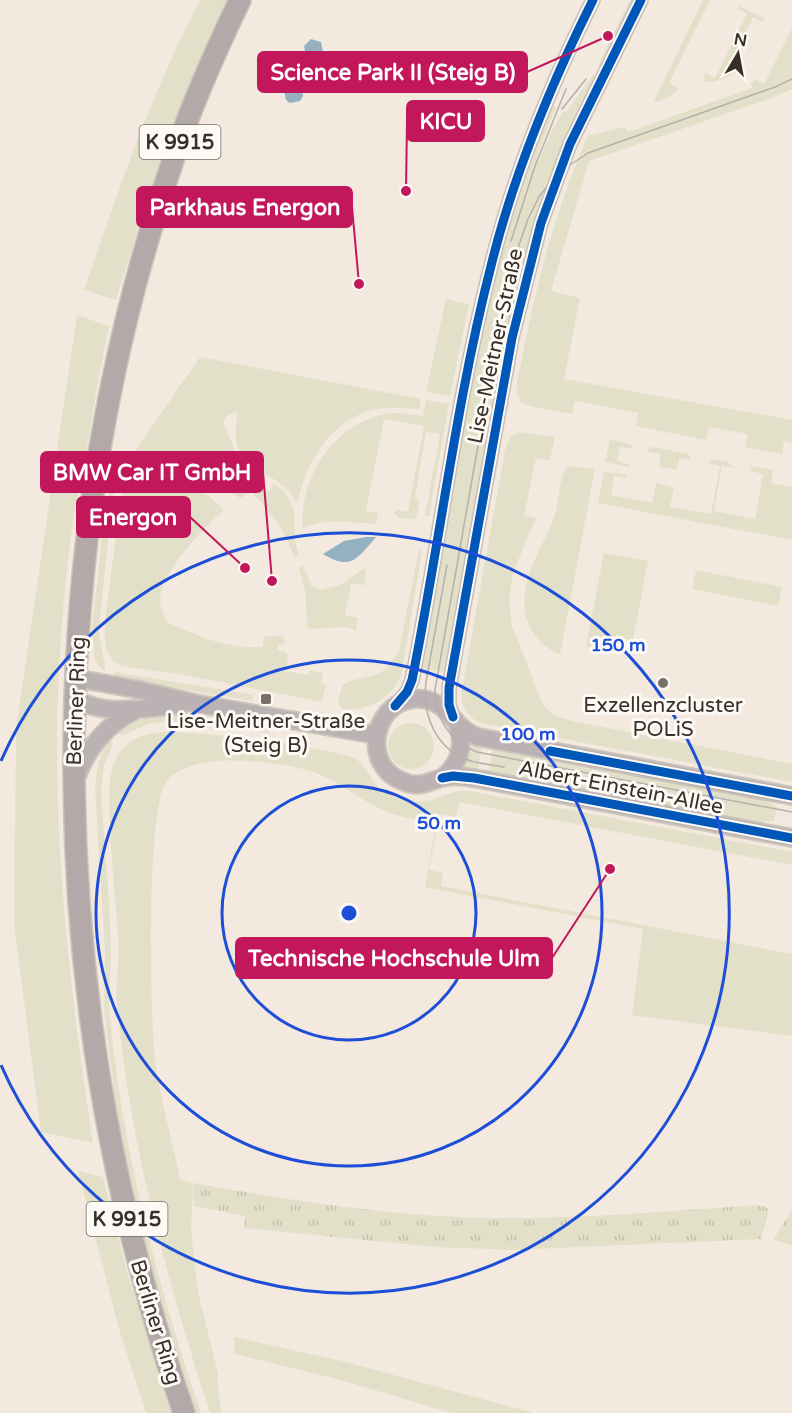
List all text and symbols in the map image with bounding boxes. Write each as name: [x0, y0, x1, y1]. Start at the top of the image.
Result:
north arrow: [708, 24, 768, 84]
text: N: [732, 29, 748, 51]
callout: Science Park II (Steig B): [258, 52, 527, 92]
text: Science Park II (Steig B): [271, 60, 516, 86]
callout: KICU: [407, 101, 484, 141]
text: KICU: [420, 109, 472, 135]
road number: K 9915: [140, 125, 220, 159]
callout: Parkhaus Energon: [137, 187, 352, 227]
text: Parkhaus Energon: [150, 195, 340, 221]
street label: Lise-Meitner-Straße: [463, 246, 528, 446]
callout: BMW Car IT GmbH: [41, 452, 263, 492]
text: BMW Car IT GmbH: [53, 460, 251, 486]
callout: Energon: [77, 497, 190, 537]
text: Energon: [89, 505, 177, 531]
text: 150 m: [590, 634, 646, 656]
street label: Berliner Ring: [62, 636, 91, 766]
marker: Exzellenzcluster POLiS: [656, 676, 670, 690]
marker: Lise-Meitner-Straße (Steig B): [259, 692, 273, 706]
place label: Exzellenzcluster POLiS: [583, 693, 743, 742]
place label: Lise-Meitner-Straße (Steig B): [167, 709, 366, 758]
text: 100 m: [500, 723, 556, 745]
street label: Albert-Einstein-Allee: [517, 755, 725, 820]
text: 50 m: [417, 812, 461, 834]
centre of rings: [339, 903, 359, 923]
callout: Technische Hochschule Ulm: [236, 938, 552, 978]
text: Technische Hochschule Ulm: [247, 946, 540, 972]
road number: K 9915: [86, 1202, 168, 1236]
street label: Berliner Ring: [125, 1257, 186, 1388]

